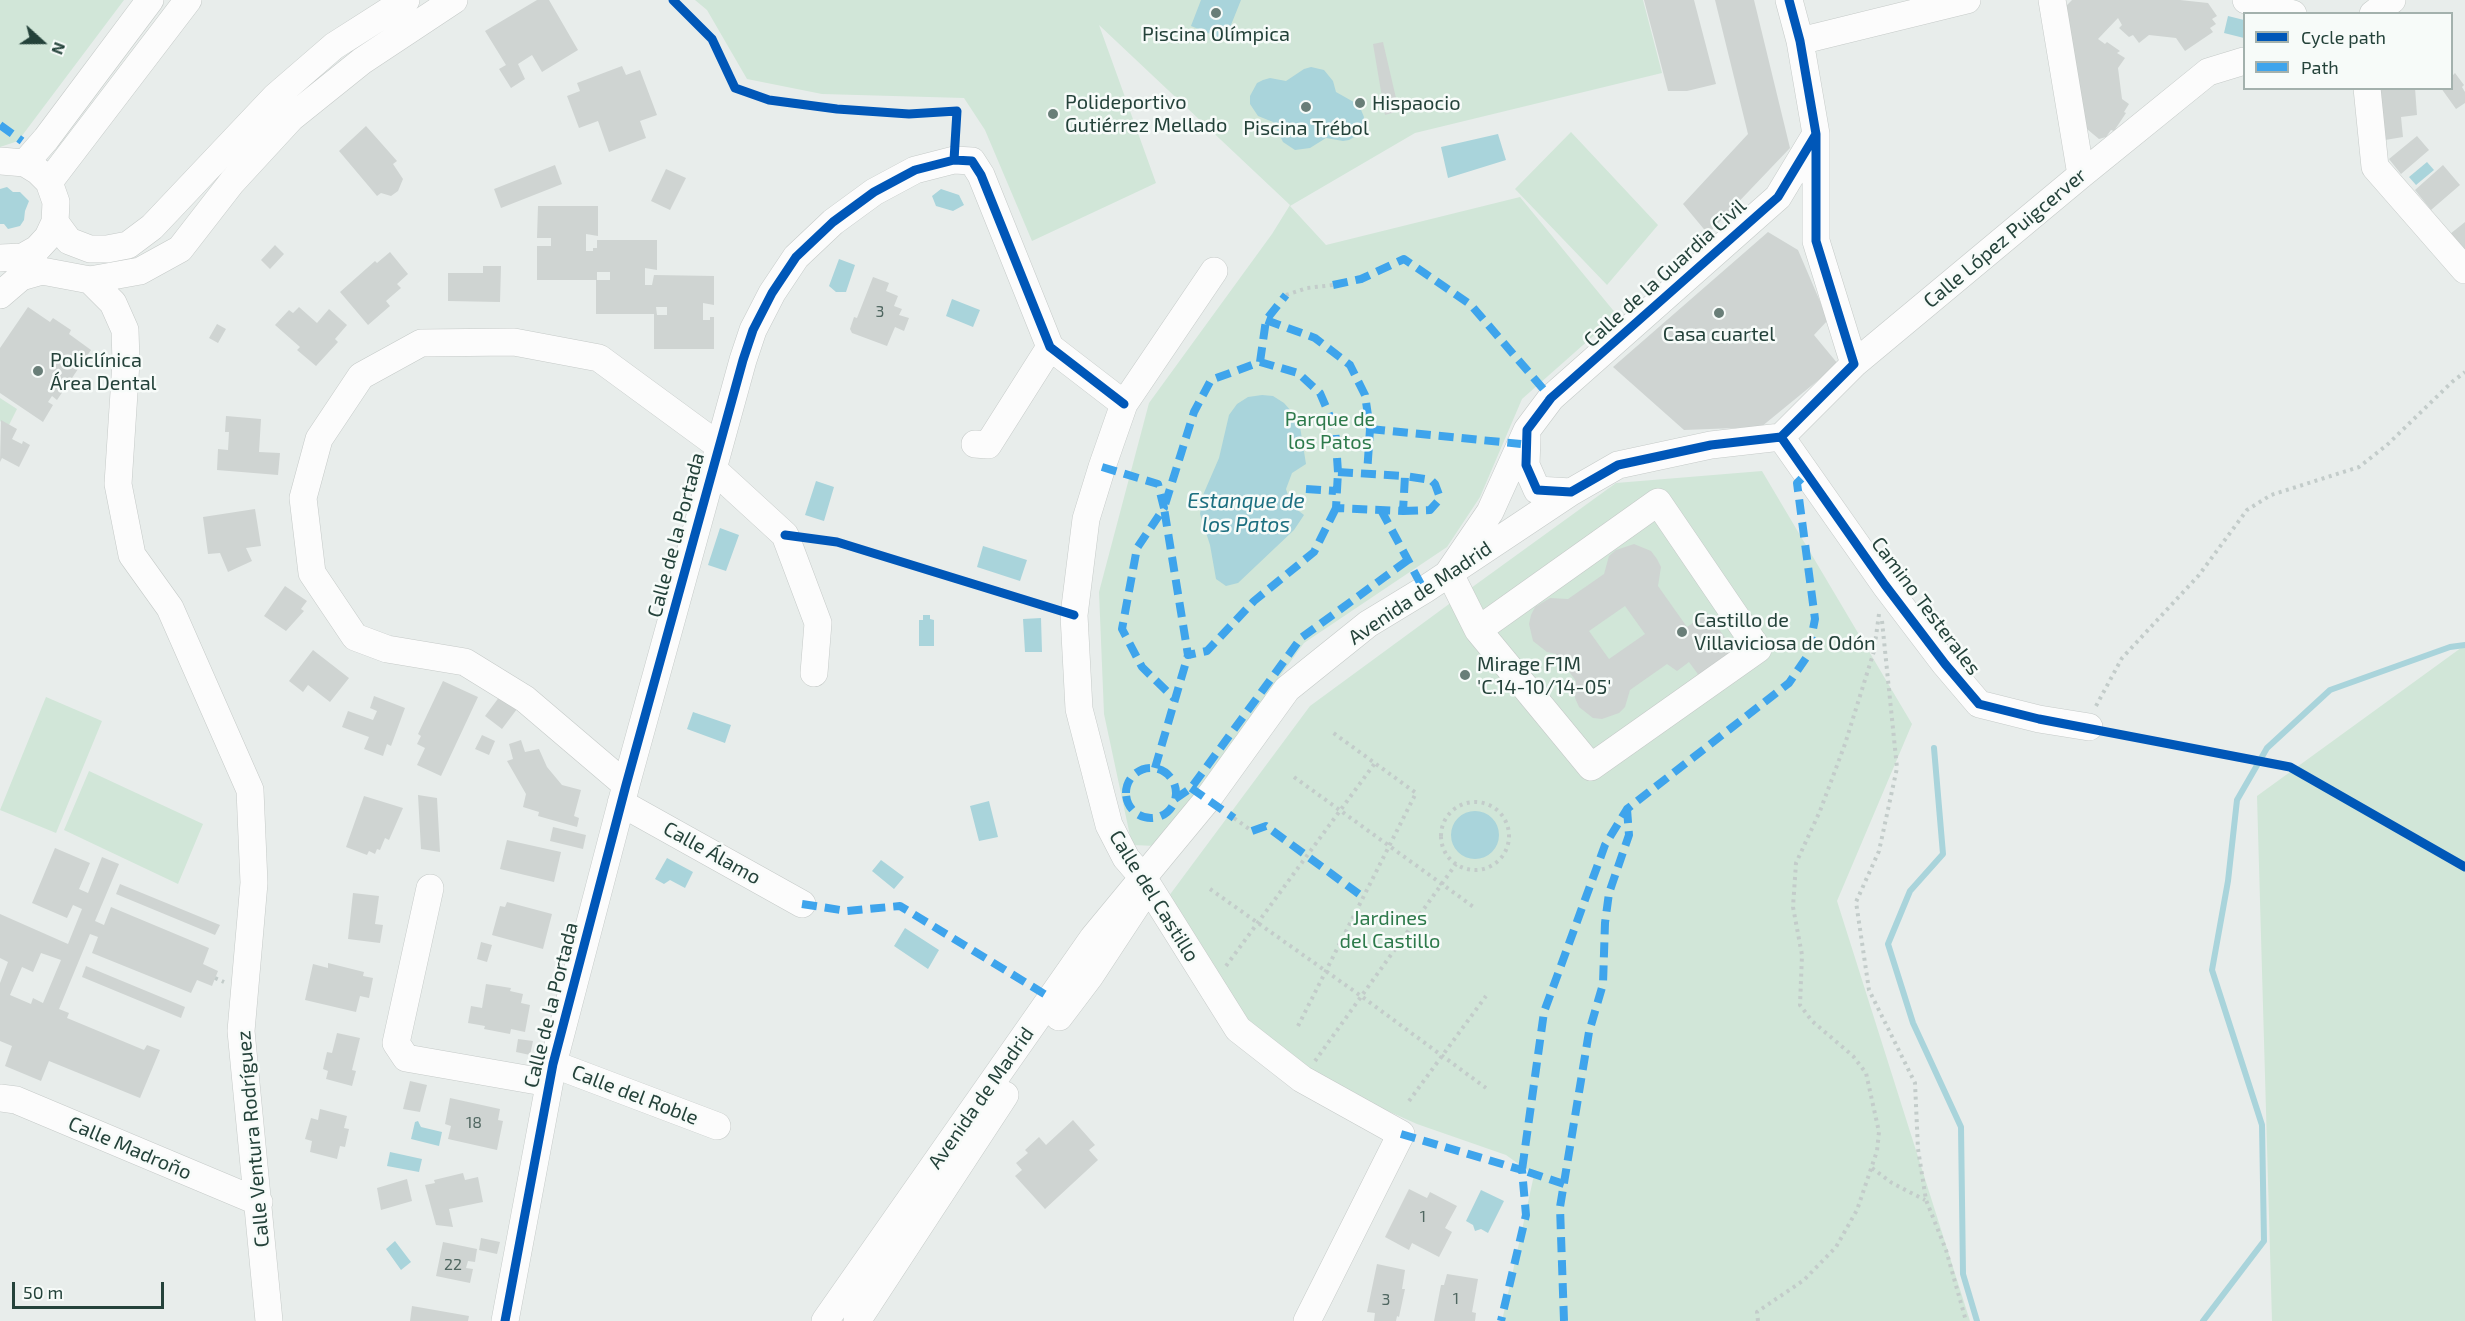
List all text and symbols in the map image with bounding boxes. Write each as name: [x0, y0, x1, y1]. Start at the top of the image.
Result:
marker: Piscina Olímpica: [1209, 6, 1223, 20]
north arrow: [12, 12, 72, 72]
legend: [2243, 12, 2453, 90]
place label: Piscina Olímpica: [1142, 22, 1290, 46]
text: Cycle path: [2301, 26, 2386, 48]
text: N: [48, 40, 70, 57]
text: Path: [2301, 56, 2339, 78]
place label: Polideportivo Gutiérrez Mellado: [1065, 90, 1227, 137]
place label: Hispaocio: [1372, 91, 1461, 115]
marker: Hispaocio: [1353, 96, 1367, 110]
marker: Piscina Trébol: [1299, 100, 1313, 114]
marker: Polideportivo Gutiérrez Mellado: [1046, 107, 1060, 121]
place label: Piscina Trébol: [1243, 116, 1369, 140]
street label: Calle López Puigcerver: [1919, 163, 2091, 313]
street label: Calle de la Guardia Civil: [1579, 194, 1751, 352]
house number: 3: [876, 302, 884, 322]
marker: Casa cuartel: [1712, 306, 1726, 320]
place label: Casa cuartel: [1663, 322, 1775, 346]
place label: Policlínica Área Dental: [50, 348, 157, 395]
marker: Policlínica Área Dental: [31, 364, 45, 378]
park label: Parque de los Patos: [1285, 407, 1375, 454]
street label: Calle de la Portada: [642, 450, 710, 620]
water label: Estanque de los Patos: [1187, 488, 1305, 538]
street label: Camino Testerales: [1866, 532, 1986, 680]
street label: Avenida de Madrid: [1344, 536, 1496, 650]
place label: Castillo de Villaviciosa de Odón: [1694, 608, 1876, 655]
marker: Castillo de Villaviciosa de Odón: [1675, 625, 1689, 639]
place label: Mirage F1M 'C.14-10/14-05': [1477, 652, 1611, 699]
marker: Mirage F1M 'C.14-10/14-05': [1458, 668, 1472, 682]
street label: Calle Álamo: [659, 816, 765, 890]
street label: Calle del Castillo: [1104, 826, 1204, 966]
park label: Jardines del Castillo: [1340, 906, 1440, 953]
street label: Calle de la Portada: [519, 920, 583, 1090]
street label: Avenida de Madrid: [923, 1022, 1039, 1174]
street label: Calle Ventura Rodríguez: [232, 1030, 274, 1248]
street label: Calle del Roble: [568, 1060, 702, 1130]
street label: Calle Madroño: [65, 1111, 195, 1185]
house number: 18: [466, 1113, 482, 1133]
house number: 1: [1420, 1207, 1426, 1227]
house number: 22: [444, 1255, 462, 1275]
scale bar: [15, 1270, 166, 1308]
text: 50 m: [23, 1281, 63, 1303]
house number: 1: [1453, 1289, 1459, 1309]
house number: 3: [1382, 1290, 1390, 1310]

